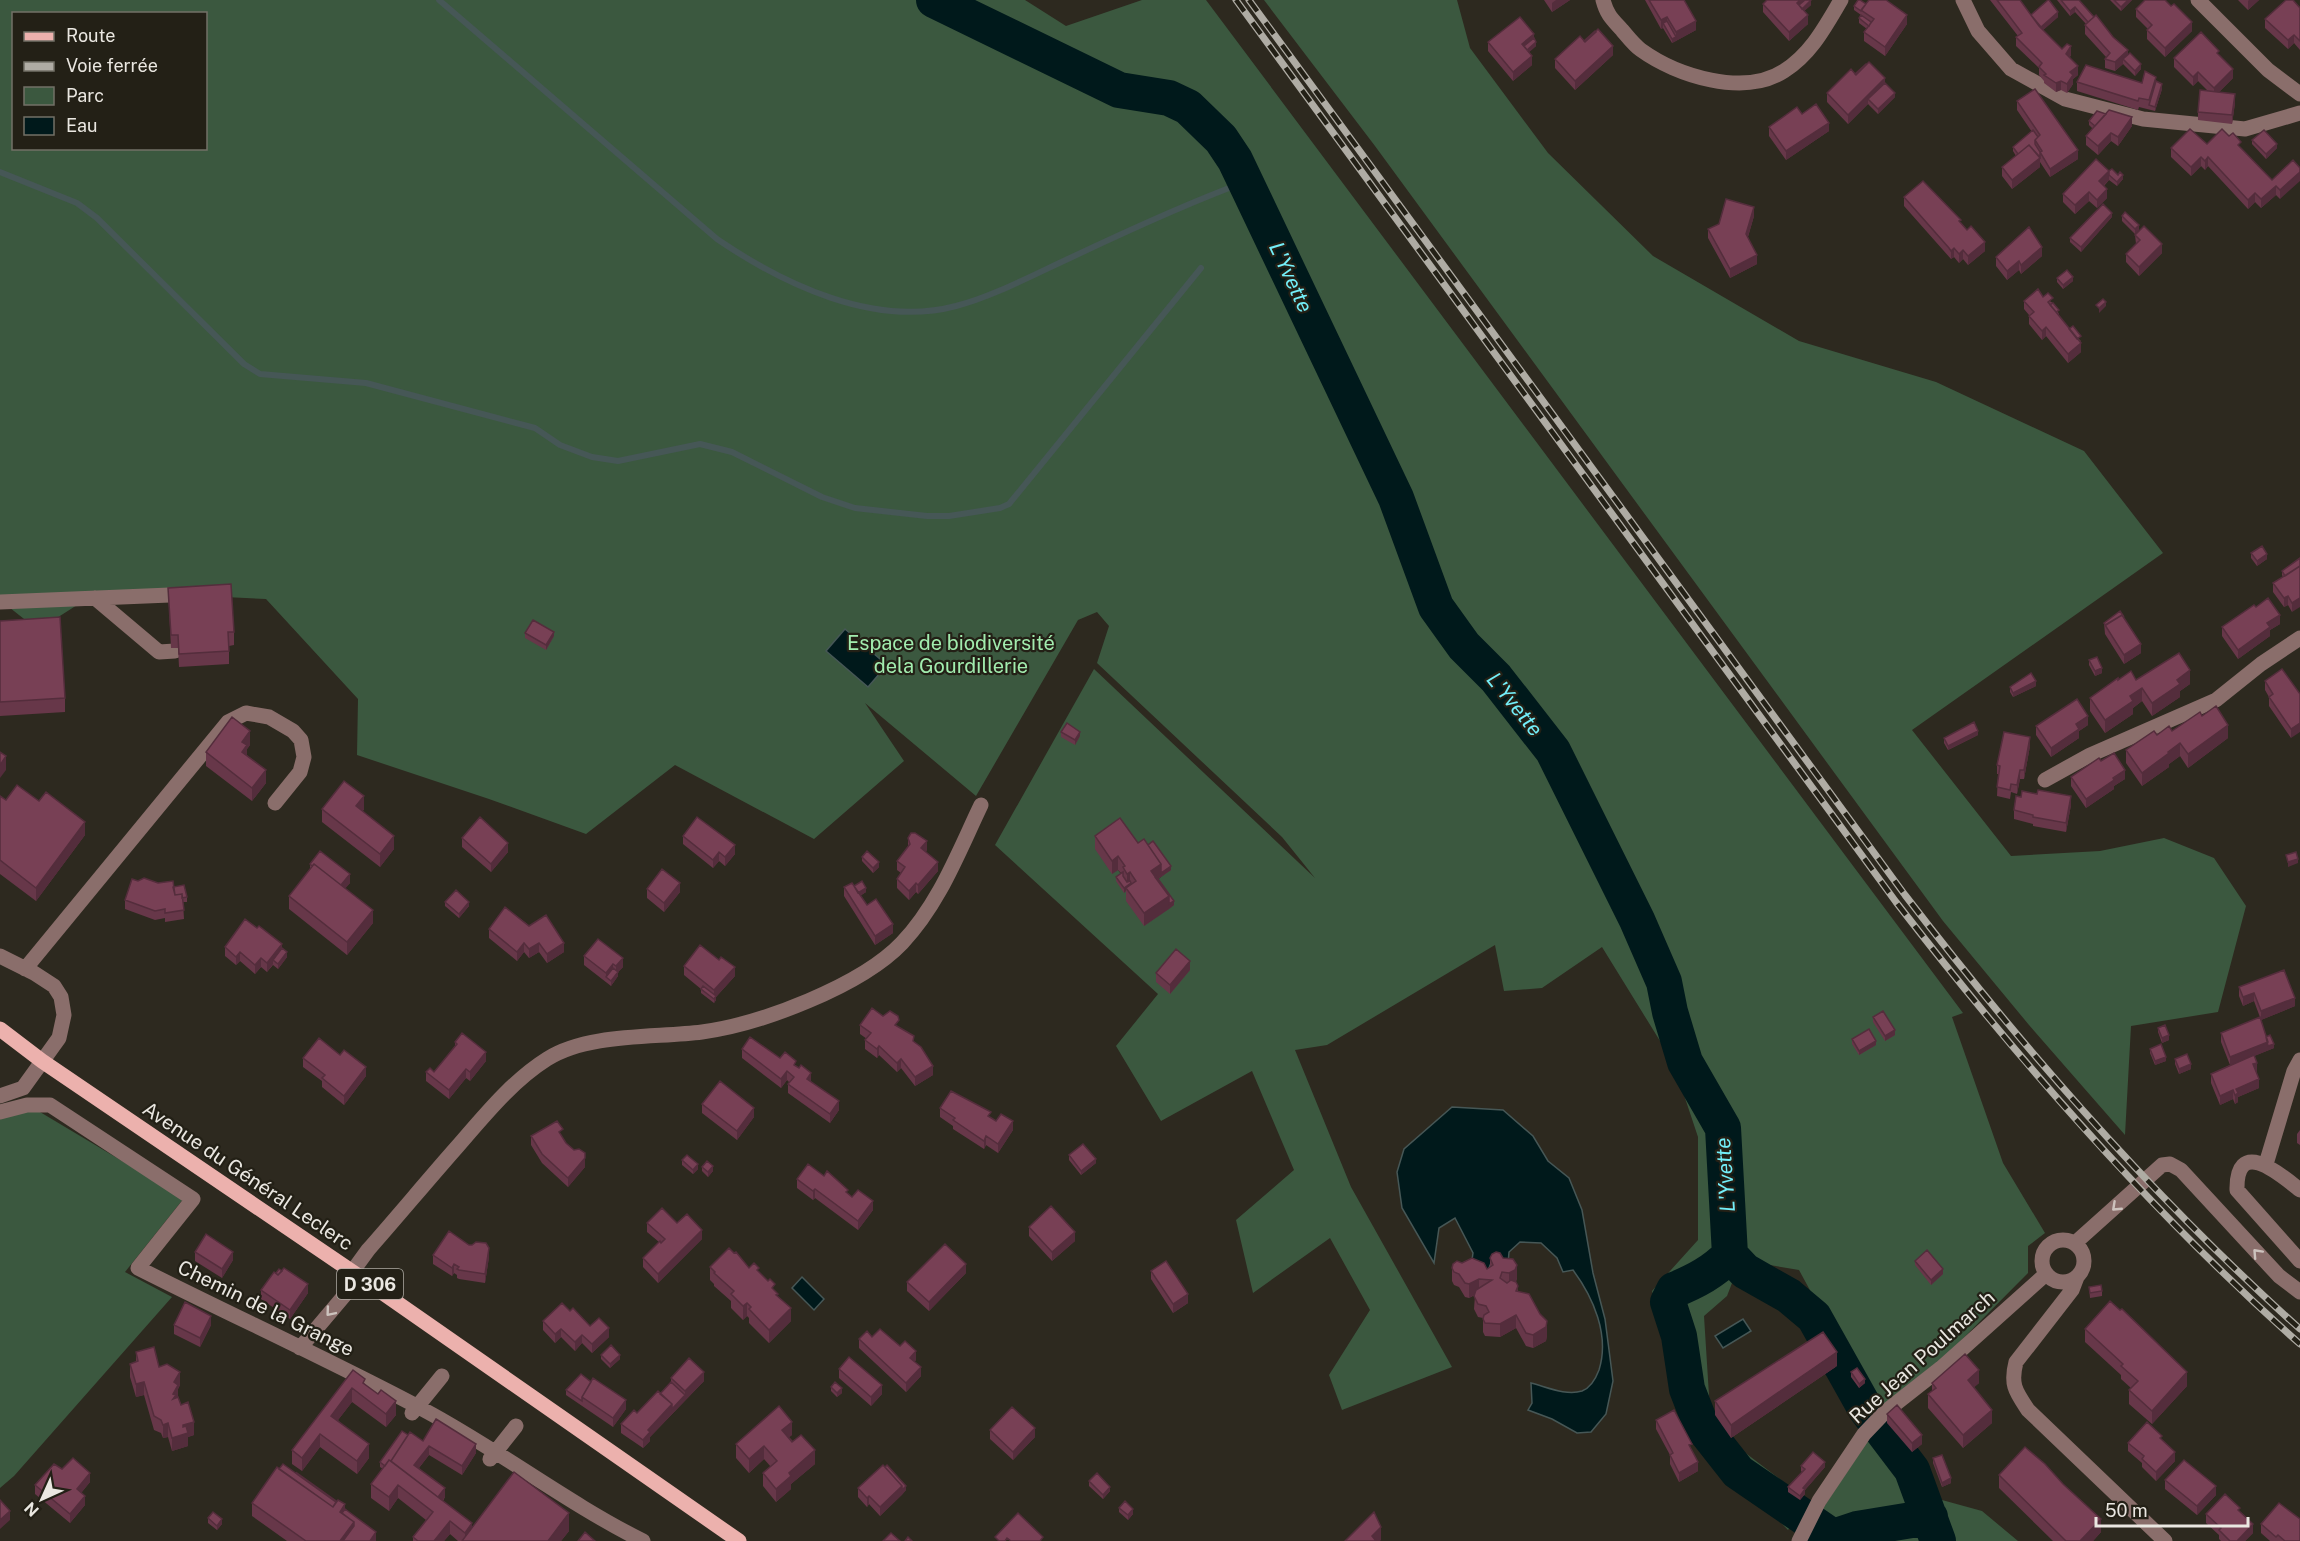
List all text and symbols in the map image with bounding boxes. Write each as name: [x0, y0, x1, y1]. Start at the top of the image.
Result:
legend: [12, 12, 207, 150]
text: Route: [66, 25, 115, 46]
text: Voie ferrée: [66, 55, 158, 76]
text: Parc: [66, 85, 104, 106]
text: Eau: [66, 115, 97, 136]
water label: L'Yvette: [1264, 238, 1318, 316]
park label: Espace de biodiversité dela Gourdillerie: [847, 631, 1055, 678]
water label: L'Yvette: [1482, 667, 1548, 741]
street label: Avenue du Général Leclerc: [138, 1097, 358, 1255]
water label: L'Yvette: [1710, 1137, 1740, 1213]
one-way arrow: [2112, 1200, 2123, 1211]
one-way arrow: [2253, 1249, 2264, 1259]
street label: Chemin de la Grange: [174, 1255, 358, 1361]
road number: D 306: [337, 1269, 403, 1299]
street label: Rue Jean Poulmarch: [1844, 1285, 2000, 1429]
one-way arrow: [326, 1305, 337, 1316]
north arrow: [12, 1469, 72, 1529]
scale bar: [2096, 1490, 2248, 1528]
text: N: [21, 1498, 43, 1520]
text: 50 m: [2105, 1500, 2148, 1521]

